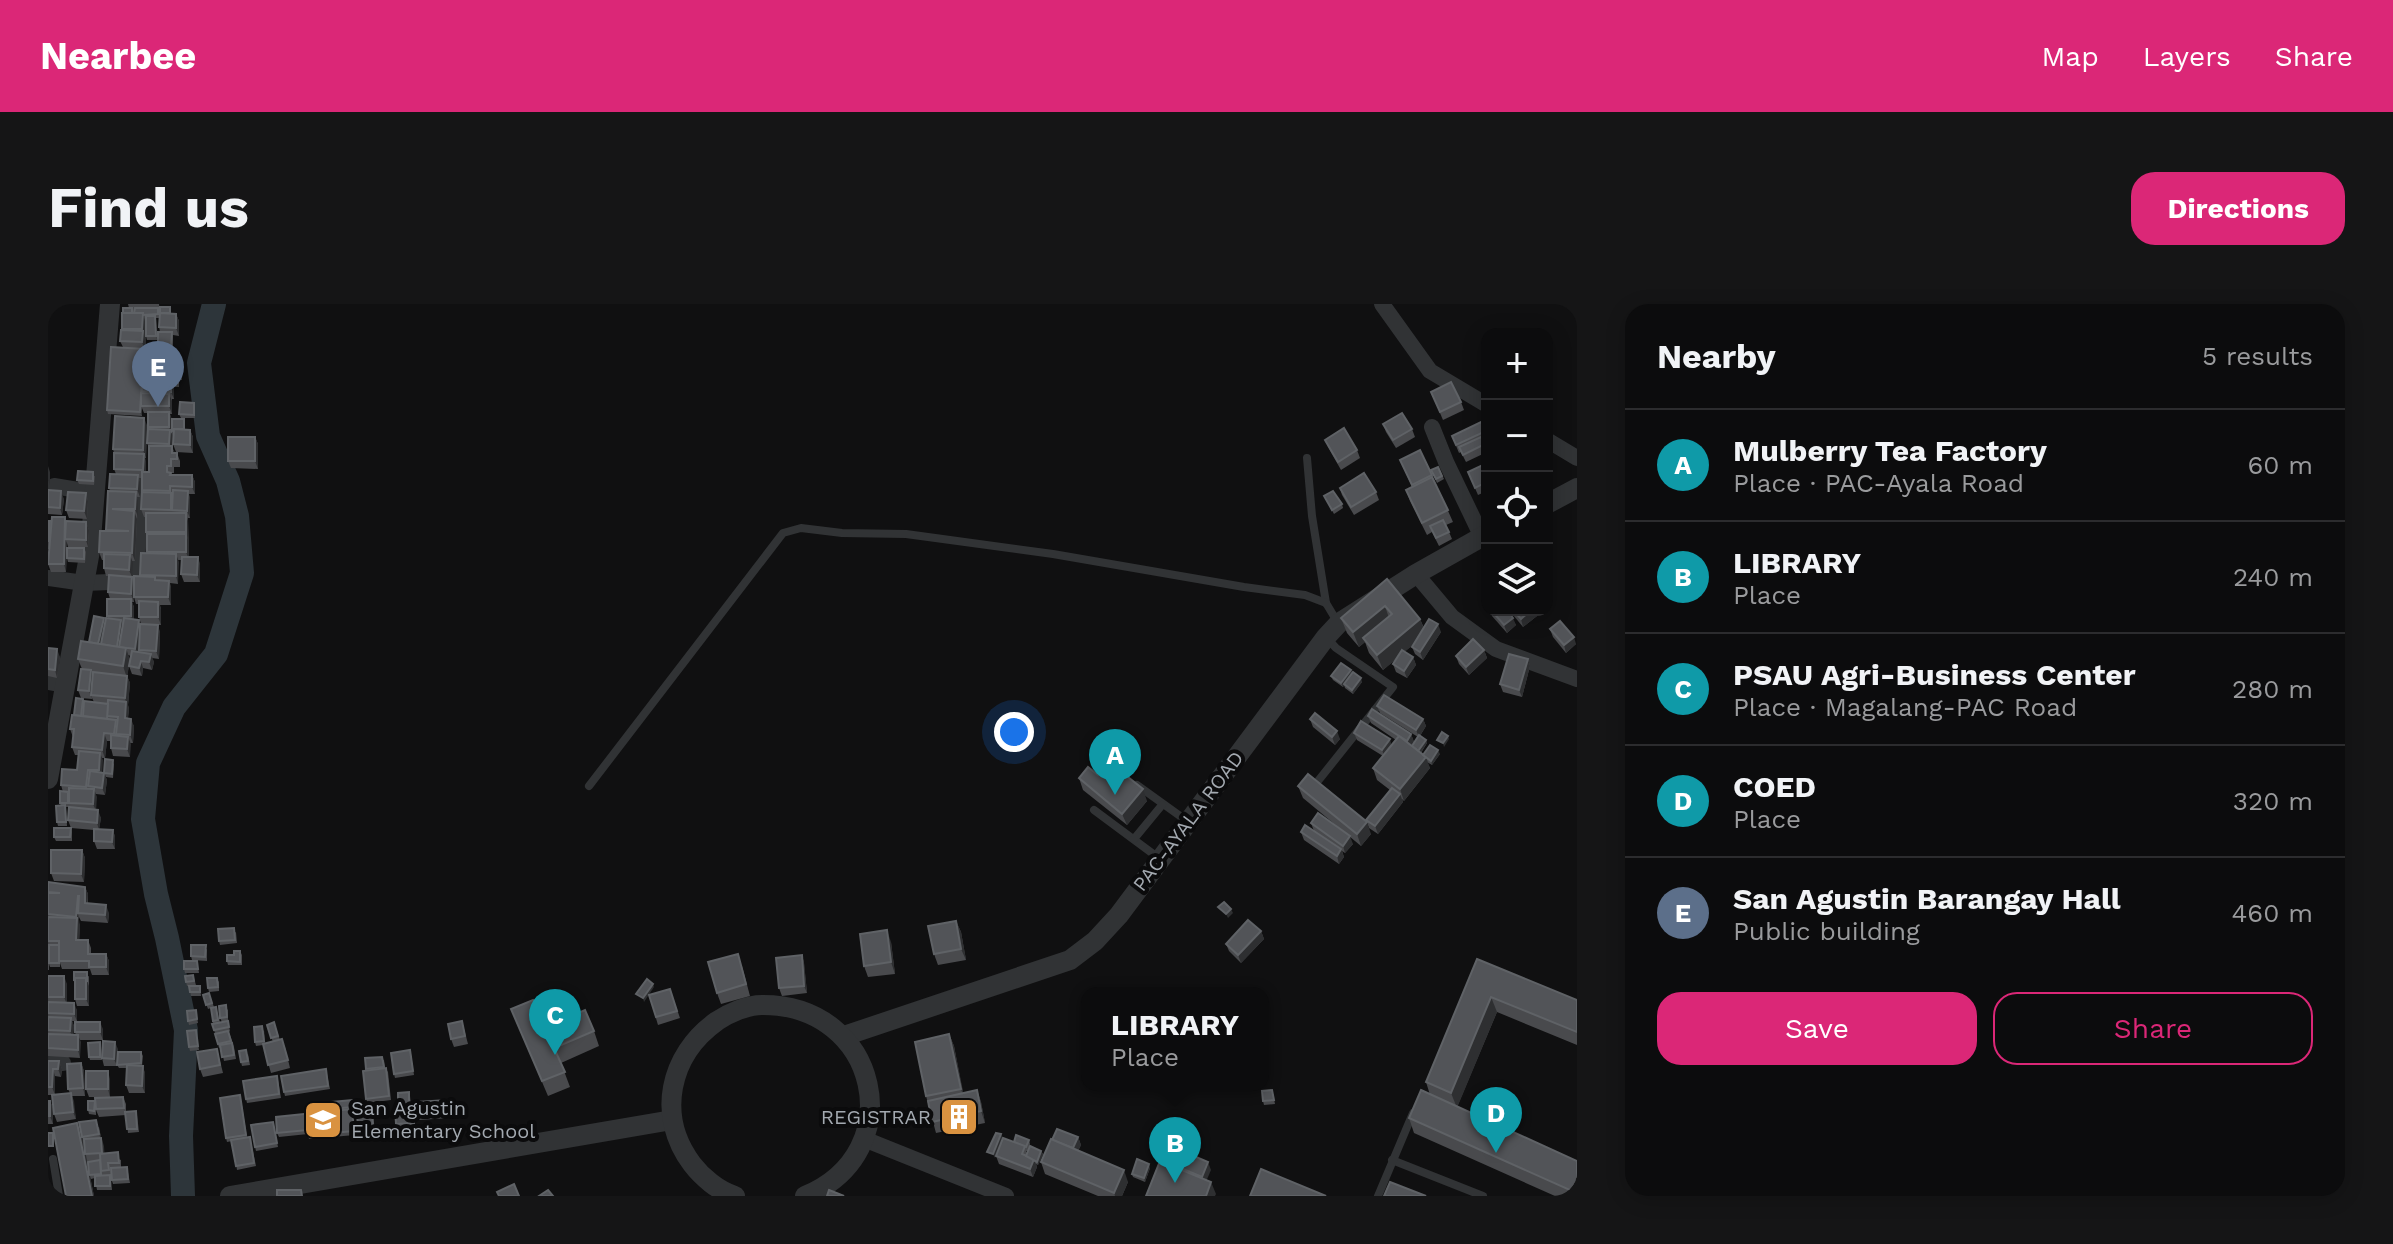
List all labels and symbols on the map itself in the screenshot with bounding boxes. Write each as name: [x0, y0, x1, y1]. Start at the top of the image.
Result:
pin: E: [132, 341, 184, 407]
your location: [994, 712, 1034, 752]
pin: A: [1089, 729, 1141, 795]
street label: PAC-AYALA ROAD: [1128, 746, 1248, 896]
pin: C: [529, 989, 581, 1055]
pin: D: [1470, 1087, 1522, 1153]
place label: San Agustin Elementary School: [351, 1096, 535, 1143]
building icon: REGISTRAR: [938, 1096, 980, 1138]
school or university icon: San Agustin Elementary School: [302, 1099, 344, 1141]
place label: REGISTRAR: [821, 1105, 931, 1129]
pin: B: [1149, 1117, 1201, 1183]

